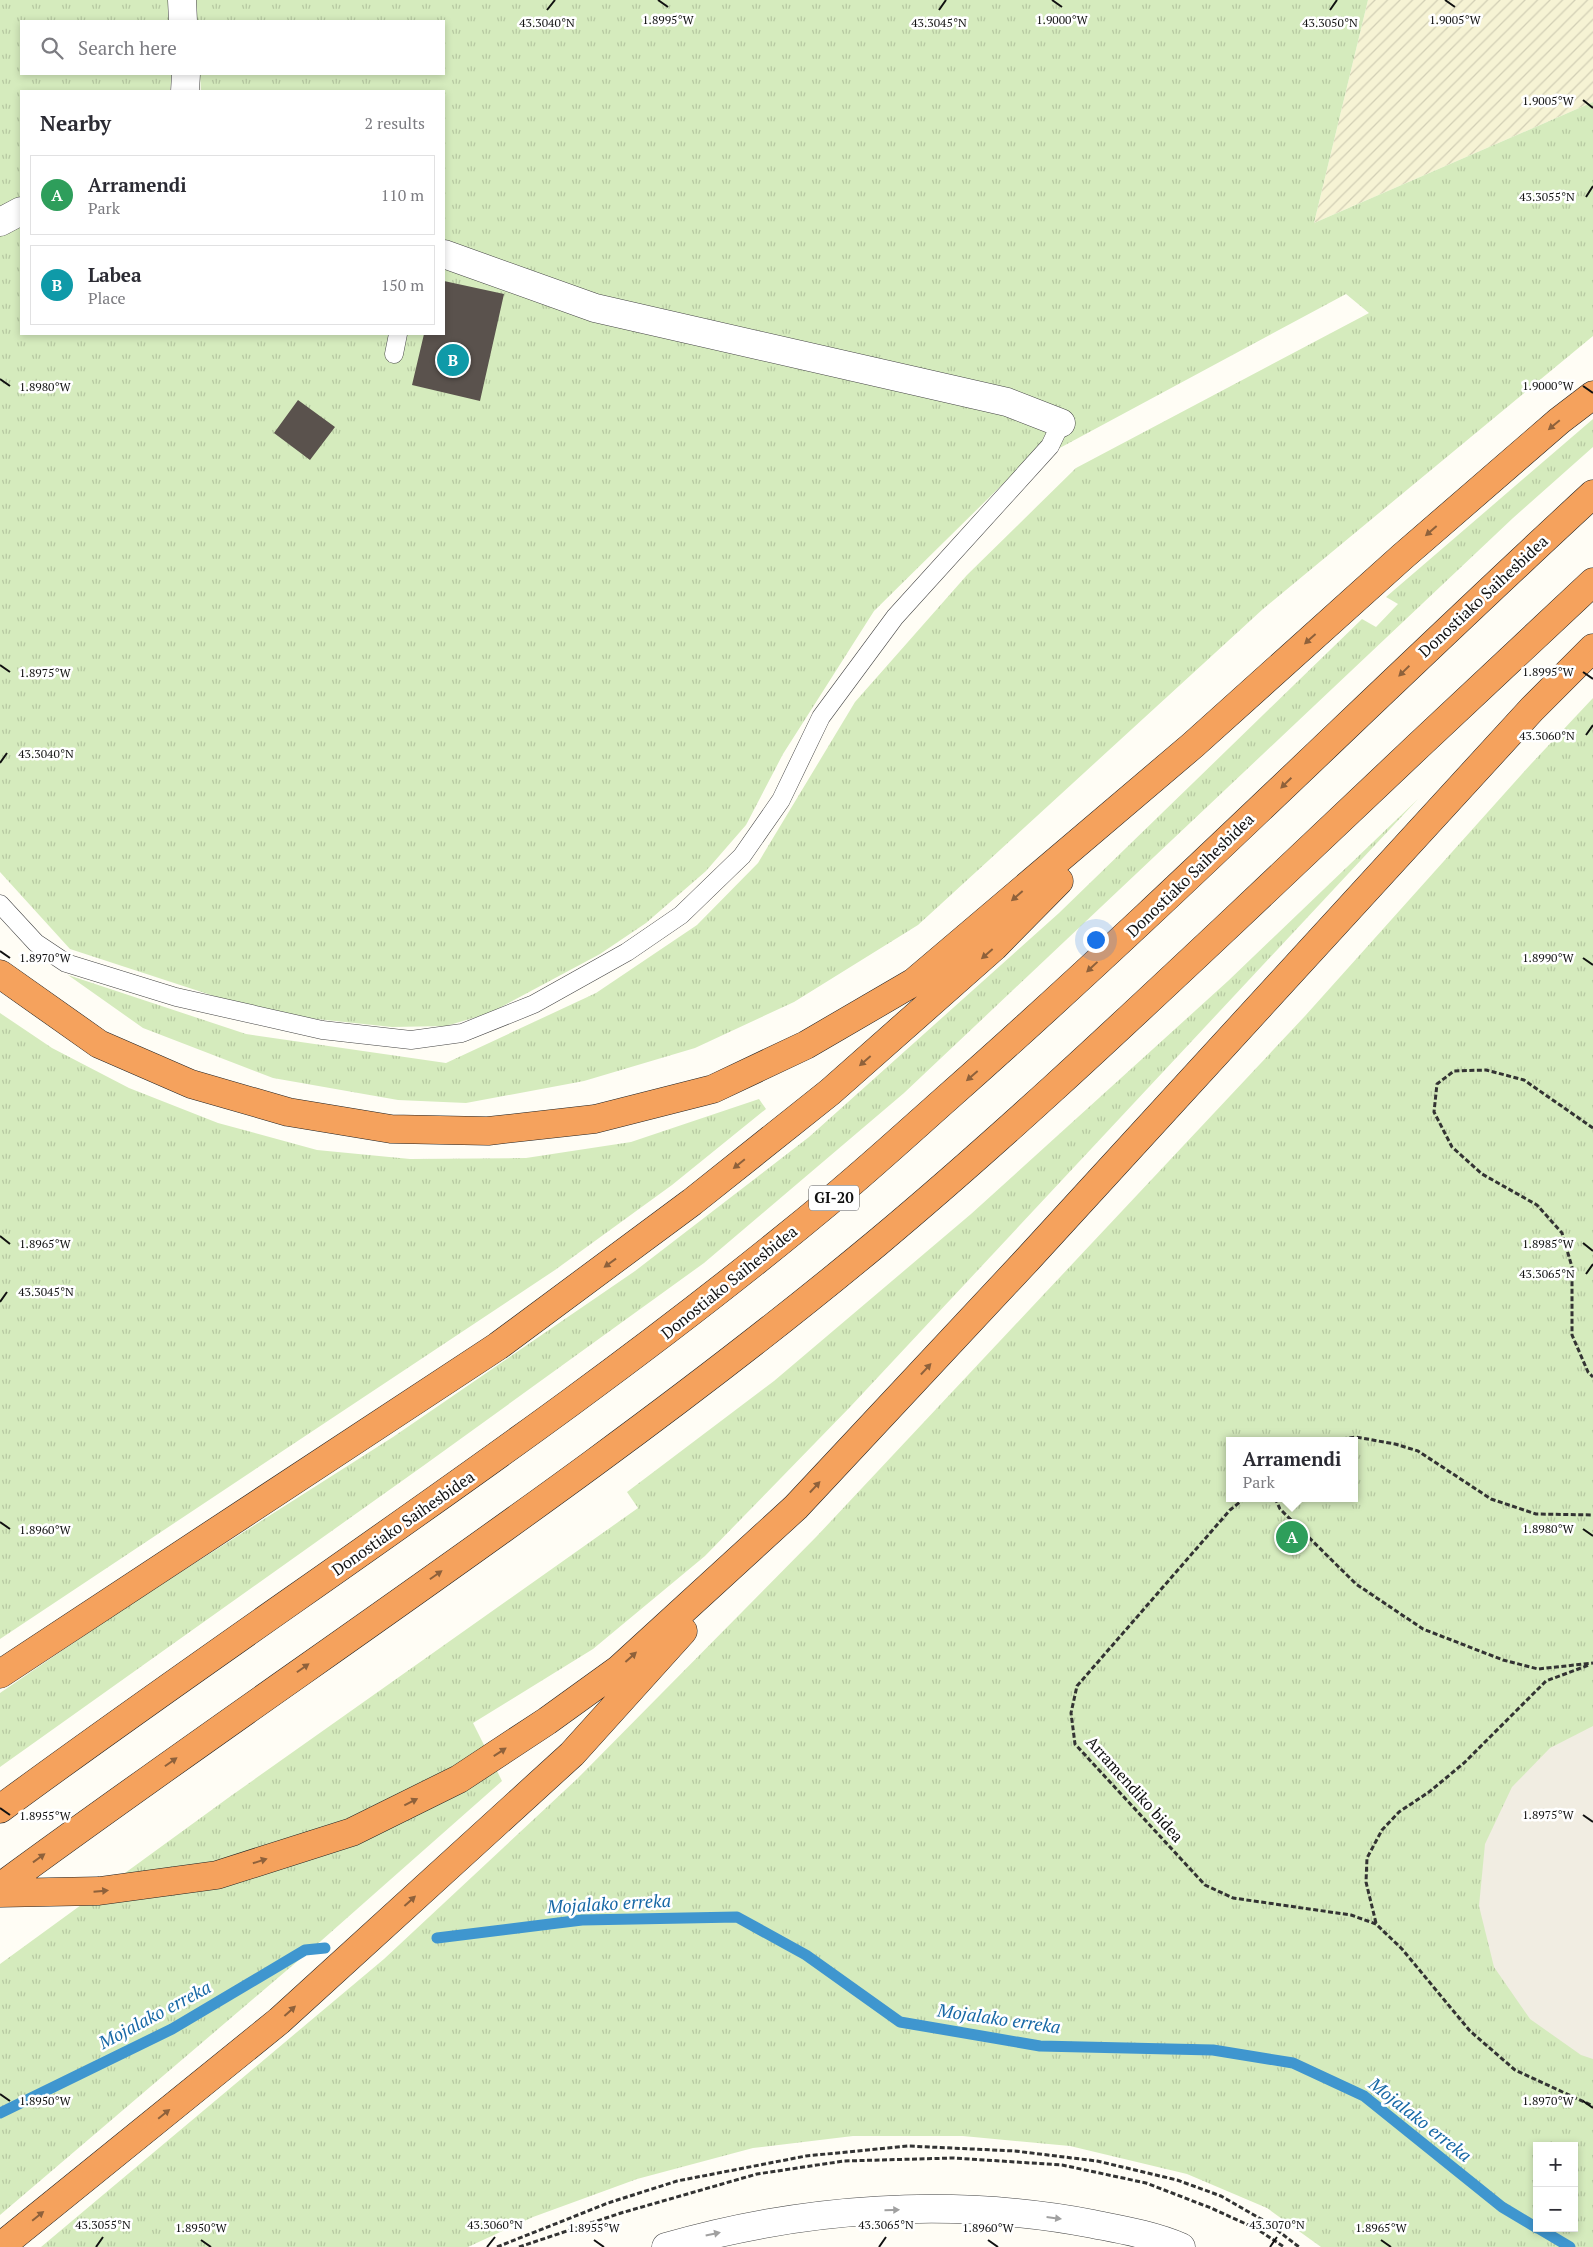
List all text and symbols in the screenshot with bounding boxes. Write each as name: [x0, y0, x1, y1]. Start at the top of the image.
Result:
text: 1.8995°W: [642, 12, 695, 27]
text: 1.9000°W: [1036, 12, 1089, 27]
text: 1.9005°W: [1429, 12, 1482, 27]
text: 43.3040°N: [519, 15, 575, 30]
text: 43.3045°N: [911, 15, 967, 30]
text: 43.3050°N: [1302, 15, 1358, 30]
search box: [20, 20, 445, 75]
icon: search: [38, 34, 66, 62]
text: Search here: [78, 35, 177, 60]
text: 1.9005°W: [1522, 93, 1575, 108]
text: Nearby: [40, 109, 111, 137]
text: 2 results: [365, 112, 425, 134]
text: Arramendi: [88, 172, 187, 197]
text: A: [51, 184, 63, 206]
text: 110 m: [381, 184, 424, 206]
text: 43.3055°N: [1519, 189, 1575, 204]
text: Park: [88, 197, 120, 219]
text: Labea: [88, 262, 142, 287]
text: B: [52, 274, 62, 296]
text: 150 m: [381, 274, 424, 296]
text: Place: [88, 287, 126, 309]
pin: B: [437, 341, 469, 379]
text: 1.9000°W: [1522, 378, 1575, 393]
text: 1.8980°W: [19, 379, 72, 394]
one-way arrow: [1548, 419, 1561, 430]
one-way arrow: [1426, 525, 1438, 537]
street label: Donostiako Saihesbidea: [1414, 530, 1552, 662]
one-way arrow: [1305, 633, 1317, 645]
text: 1.8995°W: [1522, 664, 1575, 679]
text: 1.8975°W: [19, 665, 72, 680]
one-way arrow: [1398, 665, 1410, 677]
text: 43.3060°N: [1519, 728, 1575, 743]
text: 43.3040°N: [18, 746, 74, 761]
one-way arrow: [1281, 777, 1293, 789]
street label: Donostiako Saihesbidea: [1121, 808, 1259, 942]
one-way arrow: [1011, 890, 1023, 901]
your location: [1083, 927, 1109, 953]
one-way arrow: [980, 948, 993, 959]
text: 1.8970°W: [19, 950, 72, 965]
text: 1.8990°W: [1522, 950, 1575, 965]
one-way arrow: [1087, 961, 1099, 973]
one-way arrow: [859, 1055, 871, 1067]
one-way arrow: [966, 1070, 978, 1081]
one-way arrow: [733, 1159, 746, 1170]
road number: GI-20: [809, 1186, 859, 1210]
street label: Donostiako Saihesbidea: [656, 1220, 802, 1344]
text: 1.8965°W: [19, 1236, 72, 1251]
text: 1.8985°W: [1522, 1236, 1575, 1251]
one-way arrow: [603, 1258, 617, 1268]
text: 43.3065°N: [1519, 1266, 1575, 1281]
text: 43.3045°N: [18, 1284, 74, 1299]
one-way arrow: [920, 1363, 932, 1375]
popup: [1226, 1437, 1358, 1502]
text: Arramendi: [1243, 1446, 1341, 1471]
street label: Donostiako Saihesbidea: [327, 1465, 479, 1581]
text: Park: [1243, 1471, 1275, 1493]
one-way arrow: [809, 1482, 821, 1494]
pin: A: [1276, 1518, 1308, 1556]
text: 1.8980°W: [1522, 1521, 1575, 1536]
text: 1.8960°W: [19, 1522, 72, 1537]
one-way arrow: [430, 1570, 443, 1580]
one-way arrow: [625, 1651, 637, 1663]
one-way arrow: [296, 1663, 310, 1673]
street label: Arramendiko bidea: [1081, 1731, 1189, 1847]
one-way arrow: [493, 1747, 506, 1757]
one-way arrow: [164, 1757, 178, 1767]
one-way arrow: [404, 1798, 419, 1807]
text: 1.8975°W: [1522, 1807, 1575, 1822]
text: 1.8955°W: [19, 1808, 72, 1823]
one-way arrow: [32, 1853, 46, 1863]
one-way arrow: [253, 1857, 268, 1865]
one-way arrow: [93, 1887, 109, 1895]
water label: Mojalako erreka: [545, 1888, 672, 1918]
one-way arrow: [404, 1895, 416, 1907]
water label: Mojalako erreka: [93, 1974, 215, 2054]
water label: Mojalako erreka: [935, 1997, 1062, 2039]
one-way arrow: [284, 2005, 296, 2017]
water label: Mojalako erreka: [1364, 2071, 1477, 2167]
text: 1.8950°W: [19, 2093, 72, 2108]
text: 1.8970°W: [1522, 2093, 1575, 2108]
one-way arrow: [158, 2108, 171, 2119]
map controls: [1533, 2142, 1578, 2232]
button: +: [1533, 2142, 1578, 2187]
button: −: [1533, 2187, 1578, 2232]
one-way arrow: [884, 2206, 900, 2214]
one-way arrow: [31, 2211, 44, 2222]
one-way arrow: [1046, 2214, 1062, 2222]
text: 43.3055°N: [75, 2217, 131, 2232]
text: 43.3060°N: [467, 2217, 523, 2232]
text: 43.3065°N: [858, 2217, 914, 2232]
text: 43.3070°N: [1249, 2217, 1305, 2232]
text: 1.8950°W: [175, 2220, 228, 2235]
text: 1.8955°W: [568, 2220, 621, 2235]
text: 1.8960°W: [962, 2220, 1015, 2235]
text: 1.8965°W: [1355, 2220, 1408, 2235]
one-way arrow: [706, 2230, 722, 2238]

